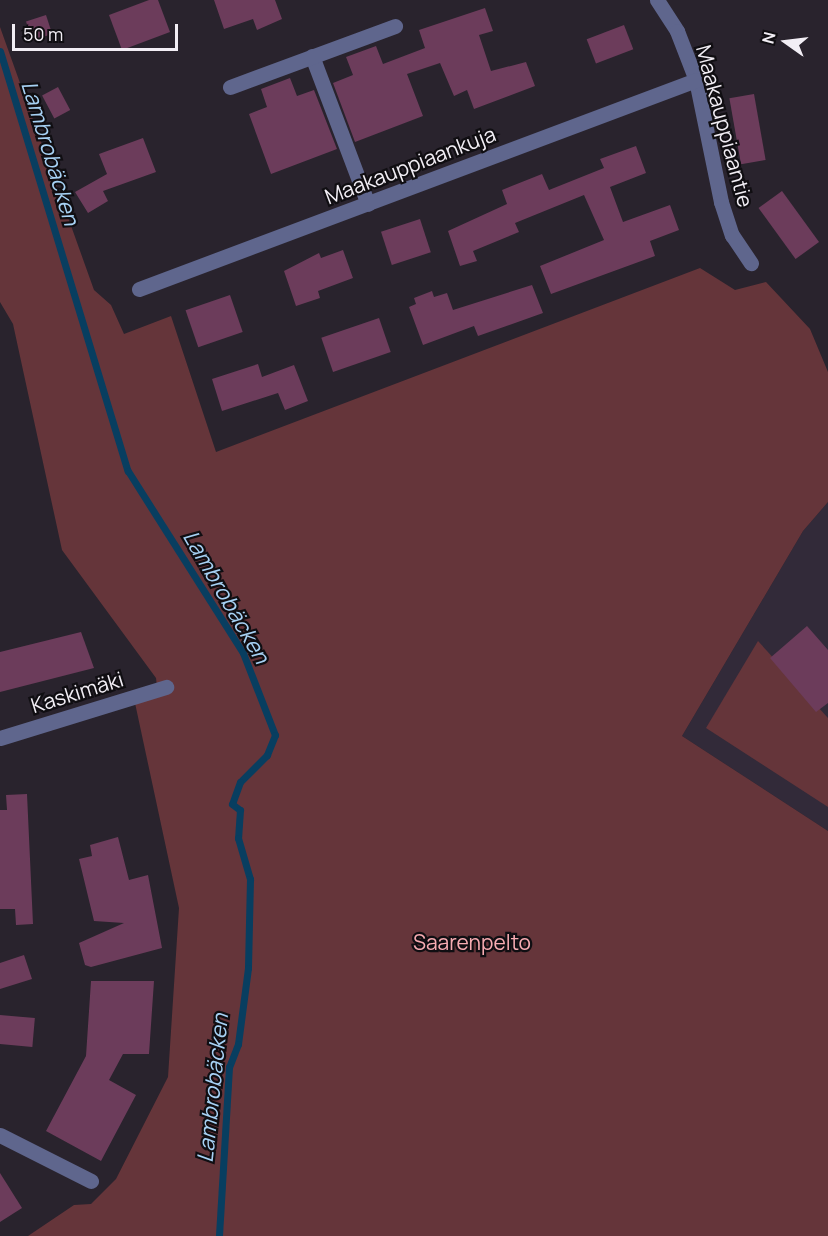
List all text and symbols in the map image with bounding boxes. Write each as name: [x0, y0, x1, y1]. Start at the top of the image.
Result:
scale bar: [15, 12, 182, 50]
north arrow: [756, 12, 816, 72]
text: 50 m: [23, 22, 63, 46]
text: N: [756, 29, 781, 46]
street label: Maakauppiaantie: [691, 42, 759, 210]
water label: Lambrobäcken: [16, 78, 84, 228]
street label: Maakauppiaankuja: [321, 121, 499, 209]
water label: Lambrobäcken: [177, 526, 275, 668]
street label: Kaskimäki: [28, 666, 126, 718]
park label: Saarenpelto: [413, 929, 531, 955]
water label: Lambrobäcken: [192, 1012, 234, 1164]

